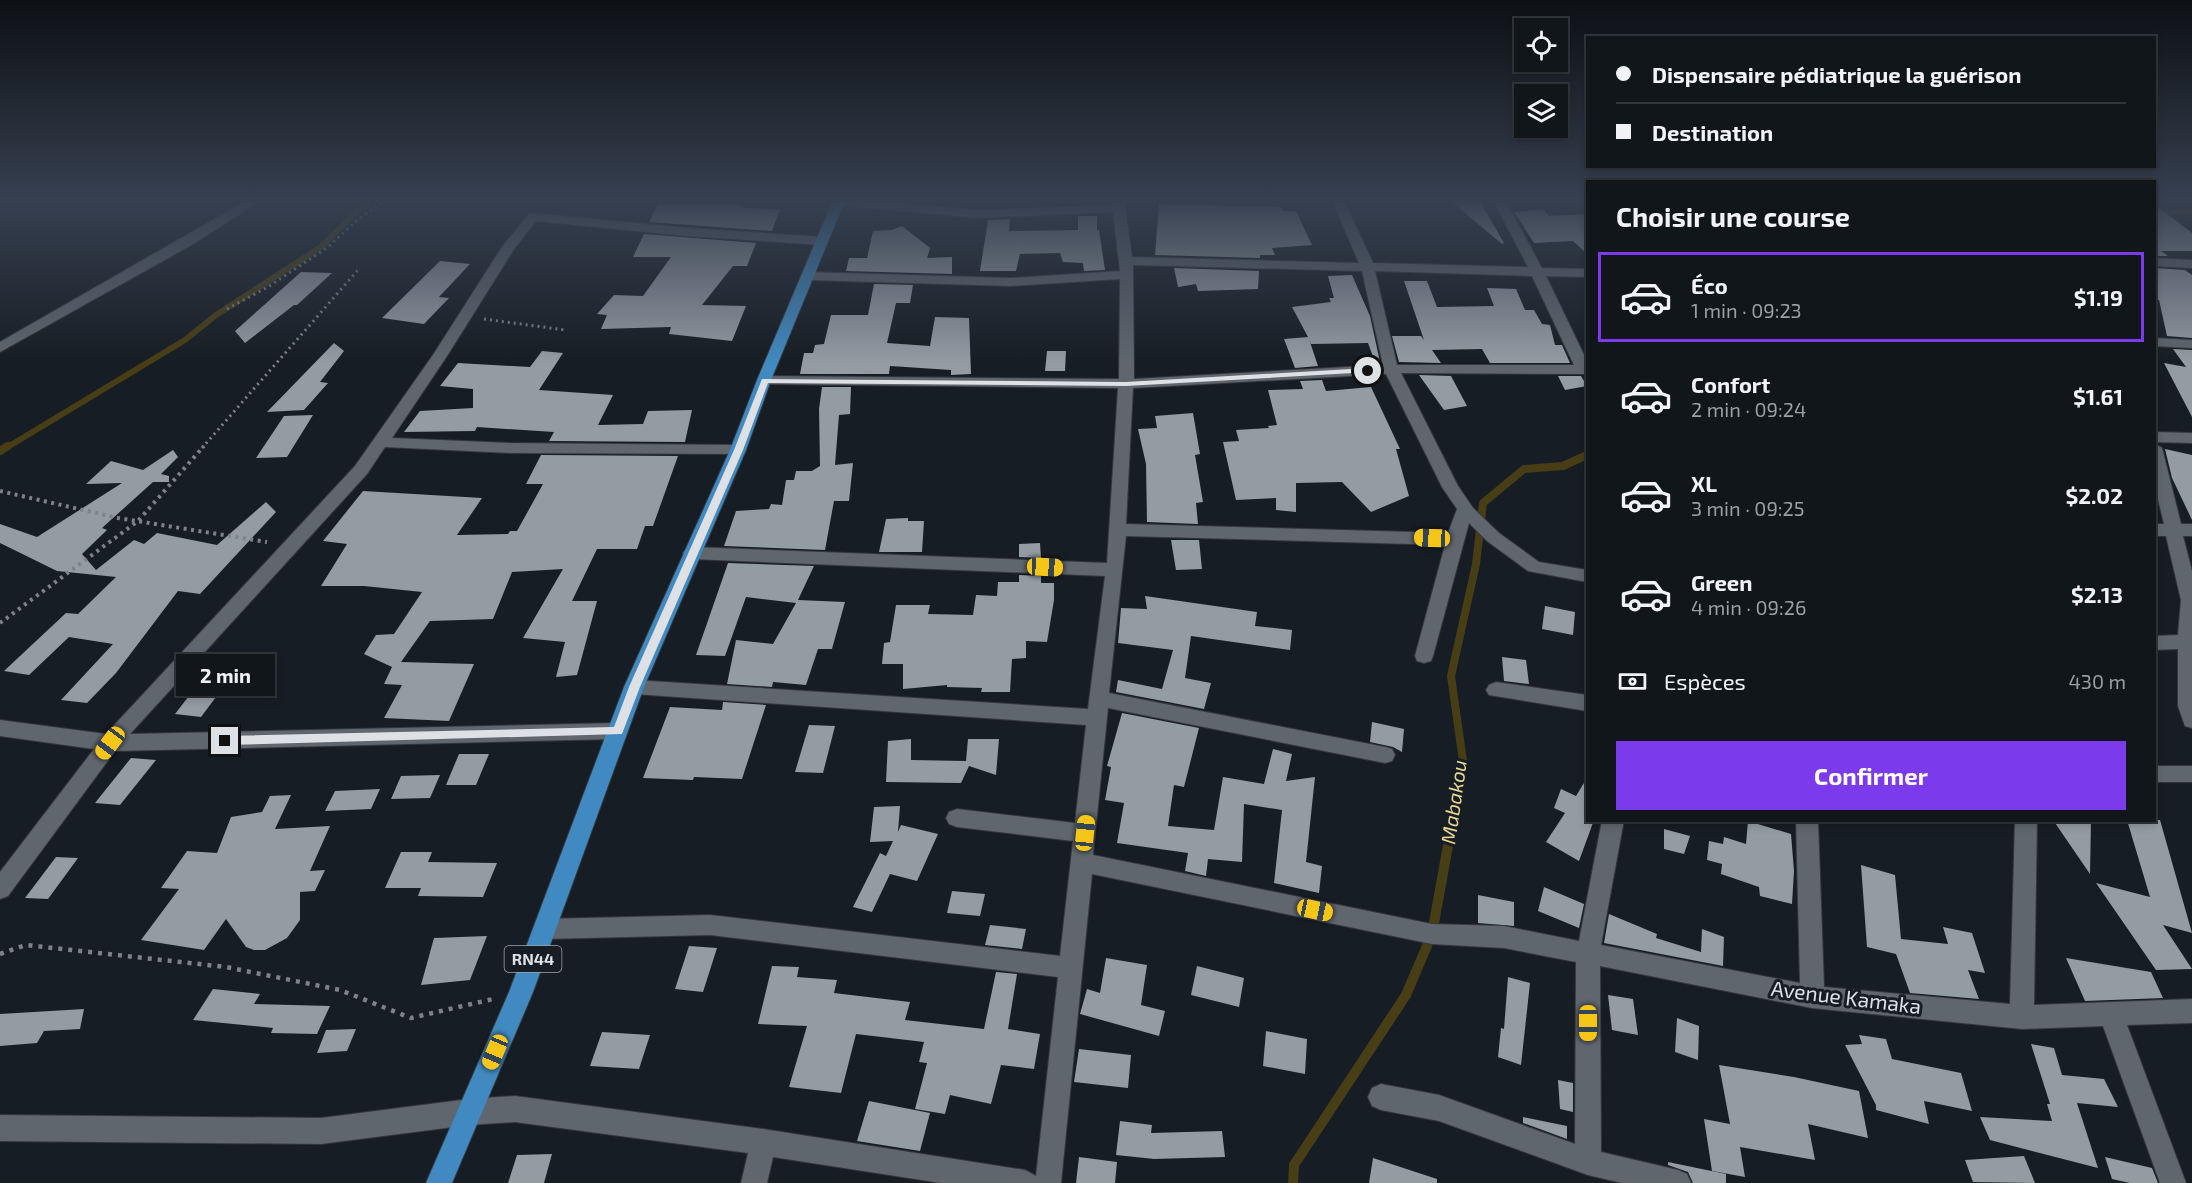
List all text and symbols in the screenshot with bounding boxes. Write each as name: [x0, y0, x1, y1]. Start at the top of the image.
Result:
map controls: [1514, 18, 1568, 138]
button: locate: [1514, 18, 1568, 72]
text: Dispensaire pédiatrique la guérison: [1652, 61, 2021, 87]
button: layers: [1514, 84, 1568, 138]
text: Destination: [1652, 119, 1773, 145]
text: Choisir une course: [1616, 200, 1850, 232]
icon: car: [1619, 270, 1673, 324]
text: Éco: [1691, 272, 1728, 298]
text: $1.19: [2074, 284, 2123, 310]
text: 1 min · 09:23: [1691, 298, 1802, 322]
route start: [1354, 357, 1381, 384]
icon: car: [1619, 369, 1673, 423]
text: Confort: [1691, 371, 1770, 397]
text: $1.61: [2073, 383, 2123, 409]
text: 2 min · 09:24: [1691, 397, 1806, 421]
icon: car: [1619, 468, 1673, 522]
text: XL: [1691, 470, 1717, 496]
text: $2.02: [2065, 482, 2123, 508]
text: 3 min · 09:25: [1691, 496, 1805, 520]
car: [1414, 528, 1450, 548]
car: [1027, 557, 1063, 577]
icon: car: [1619, 567, 1673, 621]
text: Green: [1691, 569, 1753, 595]
text: $2.13: [2071, 581, 2123, 607]
text: 4 min · 09:26: [1691, 595, 1806, 619]
callout: 2 min: [176, 654, 274, 696]
text: 2 min: [200, 663, 251, 687]
icon: cash: [1616, 665, 1649, 698]
text: Espèces: [1664, 668, 1746, 694]
text: 430 m: [2069, 669, 2126, 693]
car: [92, 723, 128, 763]
route end: [211, 727, 238, 754]
button: Confirmer: [1616, 741, 2126, 810]
water label: Mabakou: [1435, 758, 1471, 846]
car: [1074, 814, 1096, 852]
car: [1296, 897, 1334, 923]
road number: RN44: [504, 946, 562, 972]
street label: Avenue Kamaka: [1770, 975, 1923, 1018]
car: [1579, 1005, 1597, 1041]
car: [480, 1032, 510, 1072]

